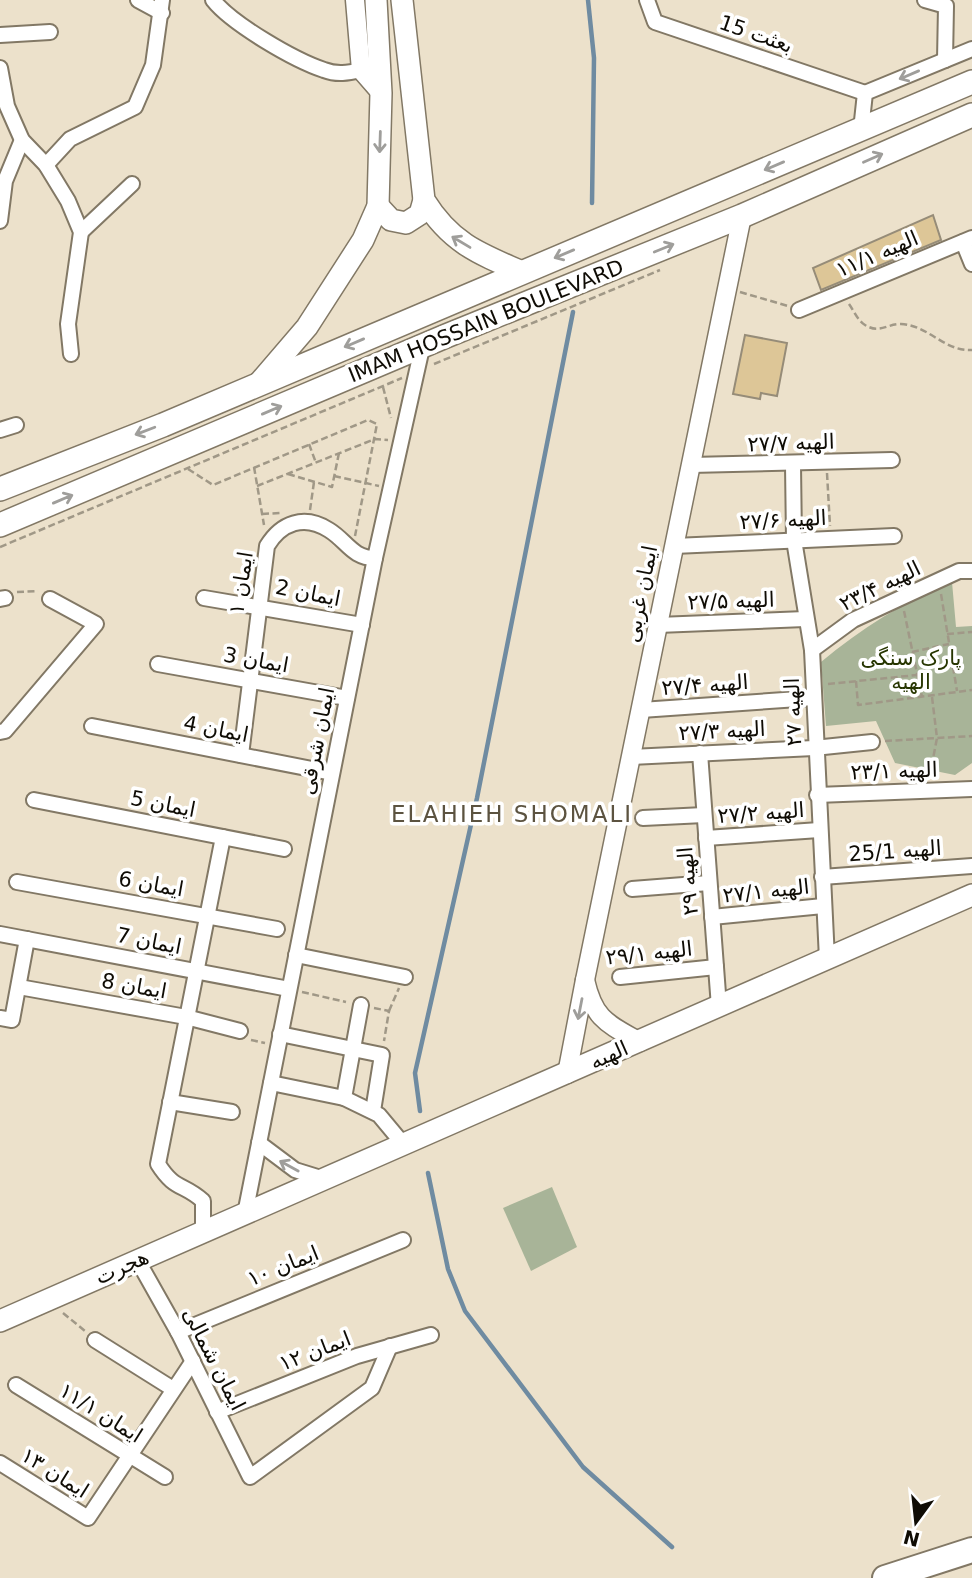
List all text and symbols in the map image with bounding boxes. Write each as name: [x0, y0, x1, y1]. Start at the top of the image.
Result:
street label: بعثت 15: [716, 10, 796, 58]
one-way arrow: [899, 69, 920, 82]
one-way arrow: [373, 130, 387, 153]
one-way arrow: [861, 151, 883, 164]
one-way arrow: [763, 160, 785, 173]
street label: الهیه ۱۱/۱: [832, 226, 922, 282]
one-way arrow: [452, 235, 472, 249]
one-way arrow: [652, 241, 674, 254]
one-way arrow: [554, 248, 575, 261]
street label: IMAM HOSSAIN BOULEVARD: [345, 255, 627, 387]
one-way arrow: [344, 337, 366, 350]
one-way arrow: [261, 403, 283, 416]
one-way arrow: [134, 426, 156, 439]
street label: الهیه ۲۷/۷: [747, 429, 835, 457]
one-way arrow: [52, 491, 73, 504]
street label: الهیه ۲۷/۶: [739, 506, 827, 534]
street label: ایمان غربی: [620, 543, 662, 645]
street label: ایمان ۱: [224, 550, 258, 616]
street label: الهیه ۲۳/۴: [836, 556, 924, 616]
street label: ایمان 2: [273, 575, 343, 611]
street label: الهیه ۲۷/۵: [687, 587, 775, 615]
street label: ایمان 3: [222, 642, 290, 678]
park label: پارک سنگی الهیه: [861, 646, 962, 694]
street label: الهیه ۲۷/۴: [661, 670, 749, 700]
street label: الهیه ۲۷: [780, 677, 806, 747]
street label: ایمان شرقی: [295, 685, 339, 797]
street label: ایمان 4: [181, 711, 251, 747]
street label: الهیه ۲۷/۳: [678, 717, 766, 745]
street label: الهیه ۲۳/۱: [850, 757, 938, 785]
street label: ایمان 5: [128, 786, 198, 822]
street label: الهیه ۲۷/۲: [717, 798, 805, 828]
district label: ELAHIEH SHOMALI: [391, 801, 633, 827]
street label: الهیه 25/1: [848, 836, 942, 866]
street label: الهیه ۲۹: [673, 846, 703, 916]
street label: ایمان 6: [117, 866, 185, 902]
street label: الهیه ۲۷/۱: [721, 875, 811, 907]
street label: ایمان 7: [114, 923, 184, 959]
street label: الهیه ۲۹/۱: [604, 937, 694, 969]
street label: ایمان 8: [100, 968, 168, 1004]
one-way arrow: [572, 997, 586, 1020]
street label: الهیه: [586, 1036, 632, 1074]
one-way arrow: [279, 1159, 300, 1172]
street label: ایمان ۱۰: [244, 1241, 322, 1291]
street label: هجرت: [92, 1245, 152, 1289]
street label: ایمان شمالی: [178, 1303, 250, 1415]
street label: ایمان ۱۲: [276, 1326, 354, 1376]
street label: ایمان ۱۱/۱: [55, 1378, 147, 1448]
street label: ایمان ۱۳: [17, 1443, 93, 1503]
north arrow: [881, 1487, 951, 1557]
text: N: [901, 1526, 922, 1551]

